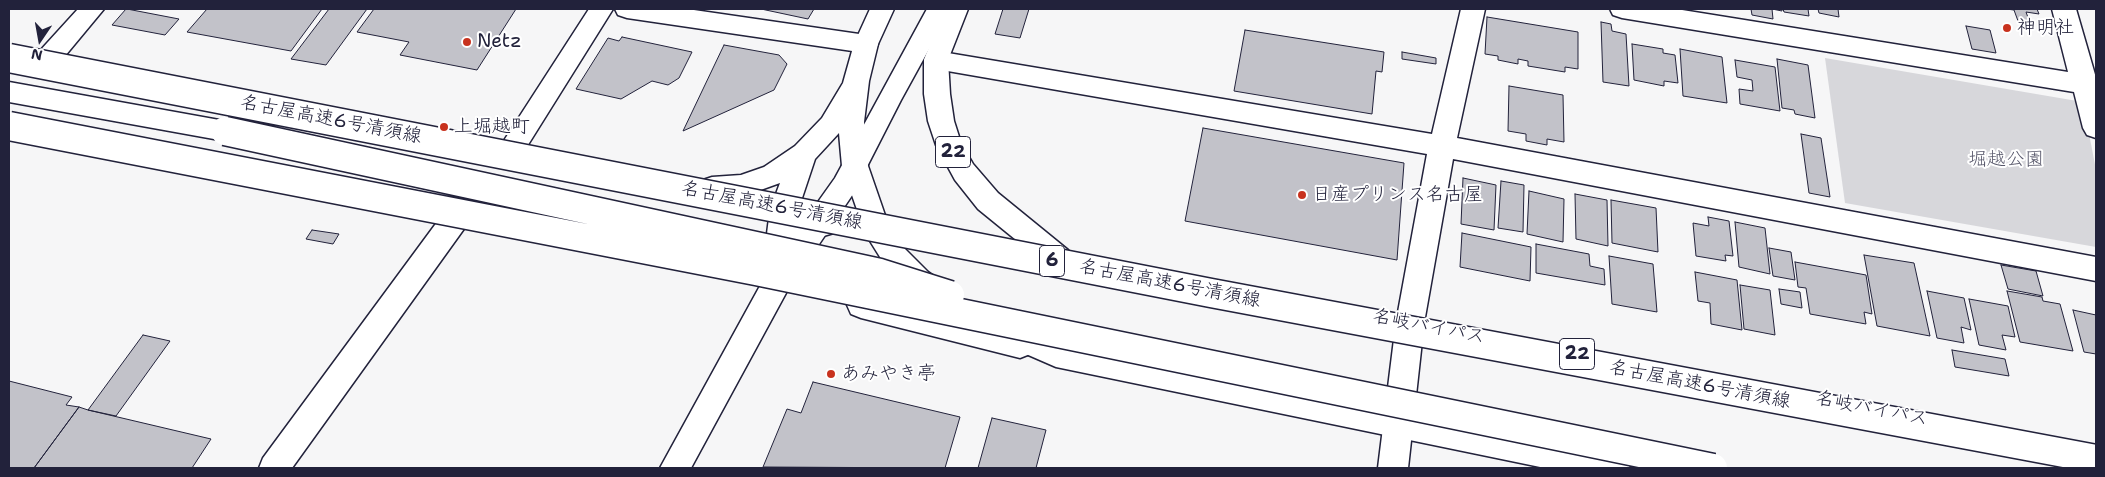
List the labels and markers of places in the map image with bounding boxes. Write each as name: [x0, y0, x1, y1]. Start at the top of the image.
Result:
place label: 神明社: [2017, 17, 2074, 39]
marker: 神明社: [2001, 22, 2013, 34]
place label: Netz: [477, 31, 521, 53]
marker: Netz: [461, 36, 473, 48]
place label: 上堀越町: [454, 116, 530, 138]
marker: 上堀越町: [438, 121, 450, 133]
place label: 日産プリンス名古屋: [1312, 184, 1483, 206]
marker: 日産プリンス名古屋: [1296, 189, 1308, 201]
place label: あみやき亭: [841, 363, 936, 385]
marker: あみやき亭: [825, 368, 837, 380]

